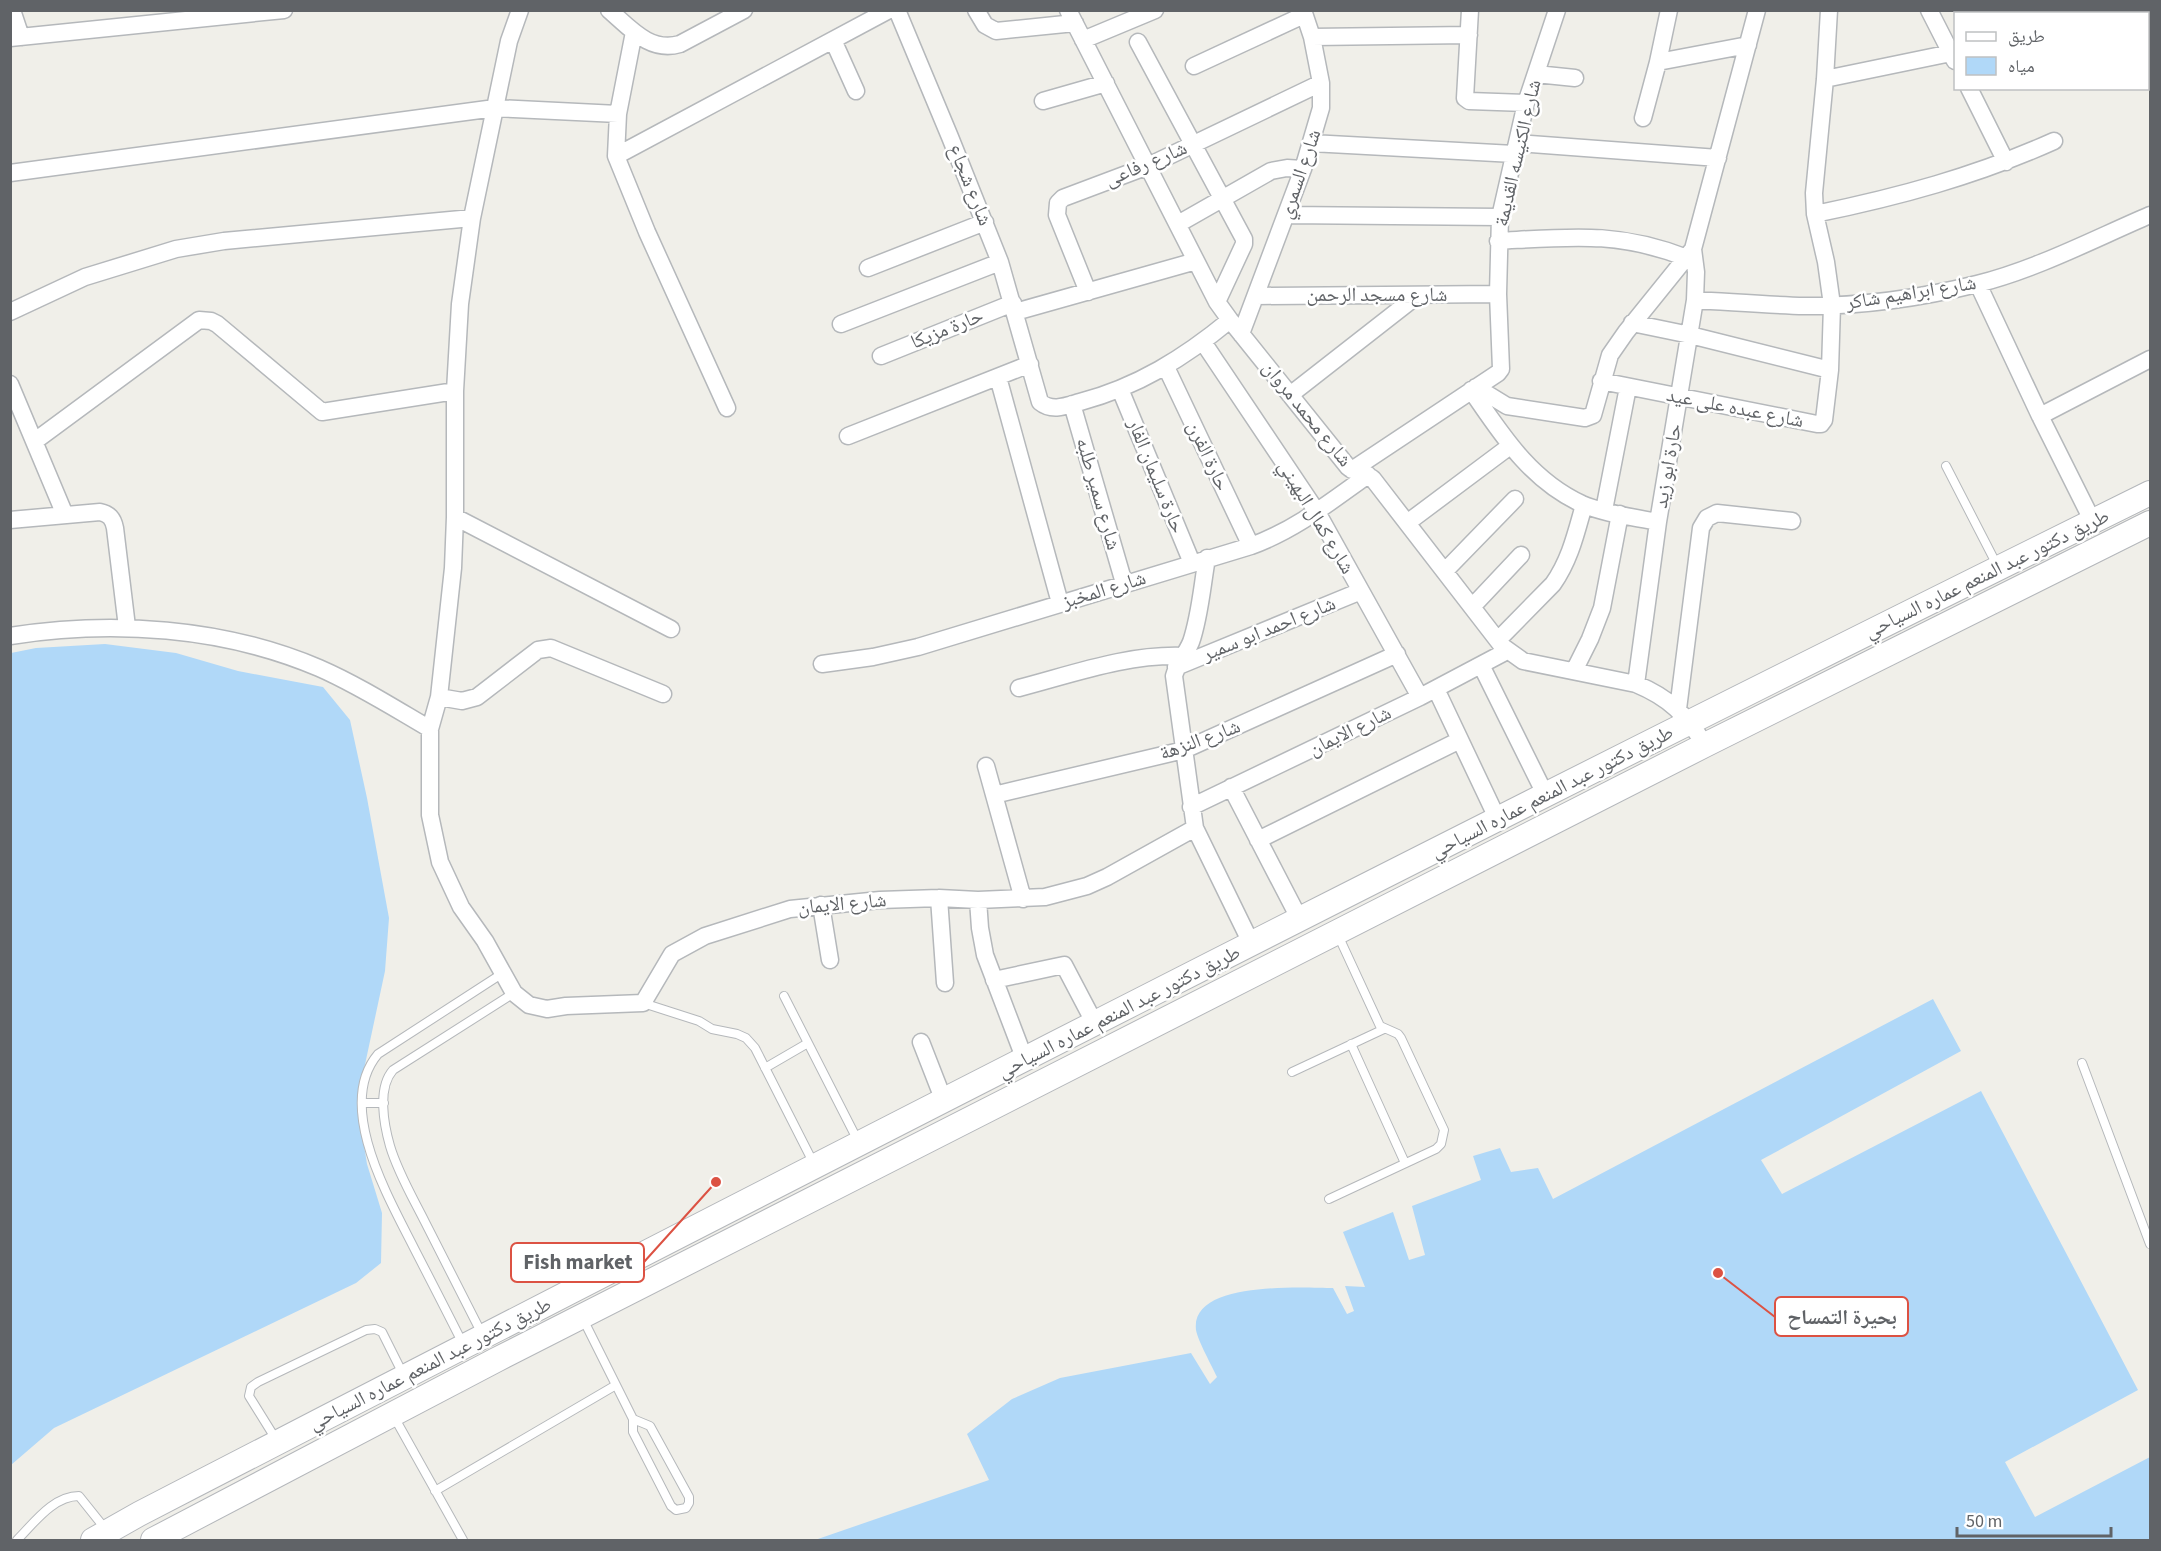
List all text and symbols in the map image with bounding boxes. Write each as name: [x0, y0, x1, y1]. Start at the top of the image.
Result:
legend: [1954, 12, 2149, 90]
text: طريق: [2008, 24, 2045, 49]
text: مياه: [2008, 54, 2035, 79]
street label: شارع الكنيسه القديمة: [1487, 77, 1549, 229]
street label: شارع السمري: [1272, 125, 1329, 223]
street label: شارع رفاعى: [1100, 134, 1192, 194]
street label: شارع شجاع: [941, 140, 999, 230]
street label: شارع ابراهيم شاكر: [1843, 269, 1978, 317]
street label: شارع مسجد الرحمن: [1307, 281, 1447, 309]
street label: حارة مزيكا: [907, 302, 988, 356]
street label: شارع محمد مروان: [1255, 355, 1359, 473]
street label: شارع عبده على عيد: [1664, 381, 1806, 435]
street label: حارة سليمان الفار: [1120, 414, 1192, 538]
street label: حارة الفرن: [1180, 416, 1236, 496]
street label: حارة ابو زيد: [1647, 421, 1689, 510]
street label: شارع سمير طلبه: [1069, 435, 1127, 553]
street label: شارع كمال البهيني: [1270, 455, 1361, 580]
street label: طريق دكتور عبد المنعم عماره السياحي: [1860, 502, 2115, 647]
street label: شارع المخبز: [1058, 564, 1149, 616]
street label: شارع احمد ابو سمير: [1197, 590, 1340, 669]
street label: شارع الايمان: [1304, 699, 1396, 763]
street label: شارع النزهة: [1156, 712, 1244, 768]
street label: طريق دكتور عبد المنعم عماره السياحي: [1426, 718, 1679, 867]
street label: شارع الايمان: [796, 886, 888, 922]
street label: طريق دكتور عبد المنعم عماره السياحي: [993, 938, 1246, 1087]
callout: Fish market: [511, 1243, 644, 1282]
text: Fish market: [523, 1247, 633, 1277]
street label: طريق دكتور عبد المنعم عماره السياحي: [304, 1290, 557, 1439]
callout: بحيرة التمساح: [1775, 1297, 1908, 1336]
text: بحيرة التمساح: [1787, 1302, 1897, 1332]
scale bar: [1957, 1500, 2112, 1538]
text: 50 m: [1966, 1509, 2002, 1534]

